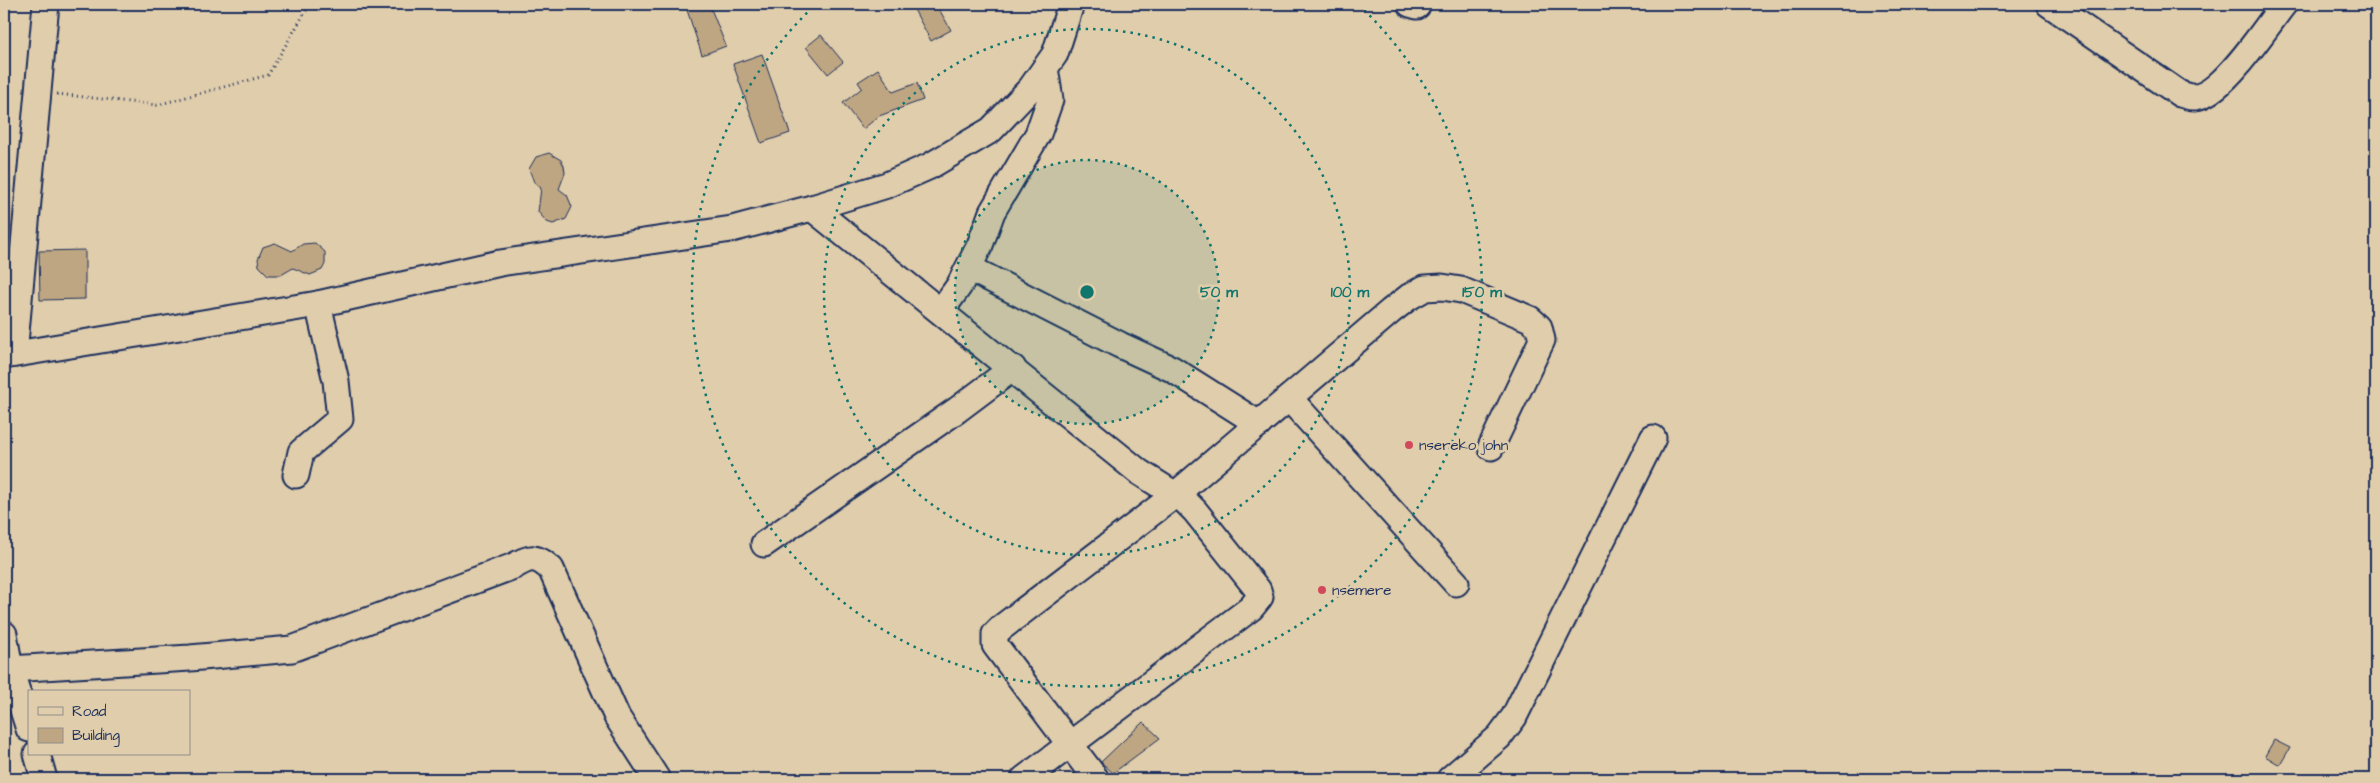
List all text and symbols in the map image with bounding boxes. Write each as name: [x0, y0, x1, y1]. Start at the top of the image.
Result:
text: 50 m: [1200, 282, 1238, 303]
text: 100 m: [1331, 282, 1370, 303]
text: 150 m: [1462, 282, 1502, 303]
centre of rings: [1078, 283, 1096, 301]
place label: nsereko john: [1419, 435, 1509, 456]
marker: nsereko john: [1403, 439, 1415, 451]
place label: nsemere: [1332, 580, 1391, 601]
marker: nsemere: [1316, 584, 1328, 596]
legend: [28, 690, 190, 756]
text: Road: [72, 701, 107, 722]
text: Building: [72, 725, 120, 747]

